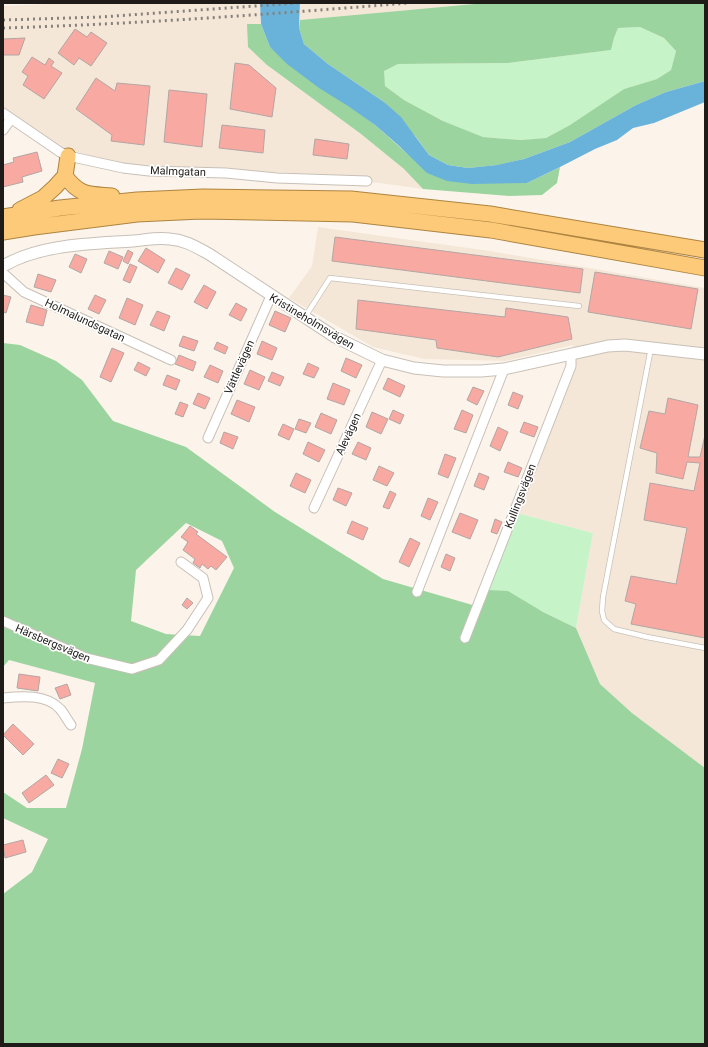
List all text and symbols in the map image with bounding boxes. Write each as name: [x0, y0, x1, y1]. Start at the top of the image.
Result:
street label: Malmgatan: [150, 164, 206, 179]
street label: Kristineholmsvägen: [267, 291, 357, 352]
street label: Holmalundsgatan: [43, 296, 127, 345]
street label: Vättlevägen: [222, 338, 257, 396]
street label: Alevägen: [333, 411, 364, 457]
street label: Kullingsvägen: [502, 462, 539, 530]
street label: Härsbergsvägen: [13, 622, 92, 665]

